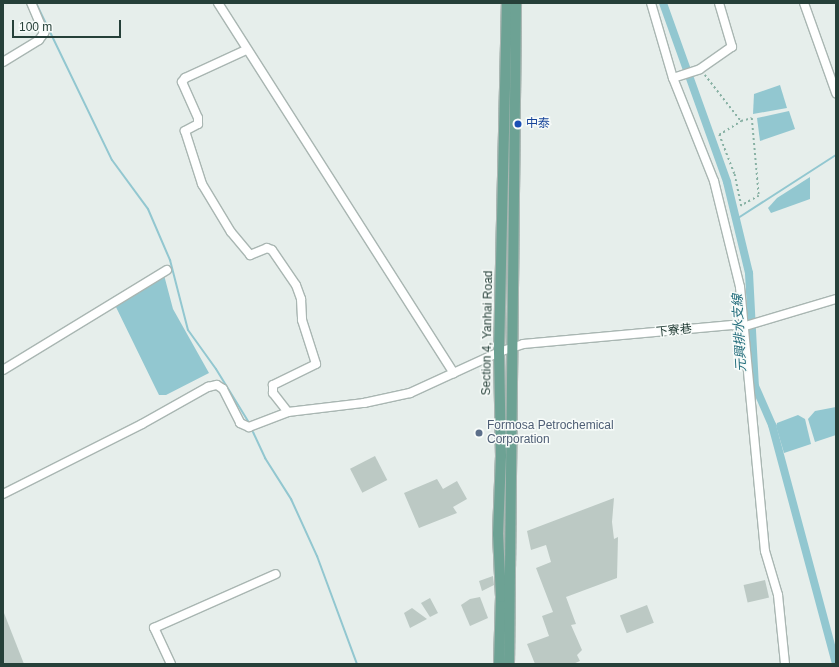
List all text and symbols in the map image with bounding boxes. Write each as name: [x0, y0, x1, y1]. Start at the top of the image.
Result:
scale bar: [14, 12, 123, 38]
text: 100 m: [19, 20, 52, 34]
place label: 中泰: [526, 117, 550, 131]
marker: 中泰: [513, 119, 523, 129]
street label: Section 4, Yanhai Road: [480, 270, 496, 396]
water label: 元興排水支線: [730, 294, 750, 372]
street label: 下寮巷: [655, 322, 693, 340]
place label: Formosa Petrochemical Corporation: [487, 419, 614, 447]
marker: Formosa Petrochemical Corporation: [474, 428, 484, 438]

